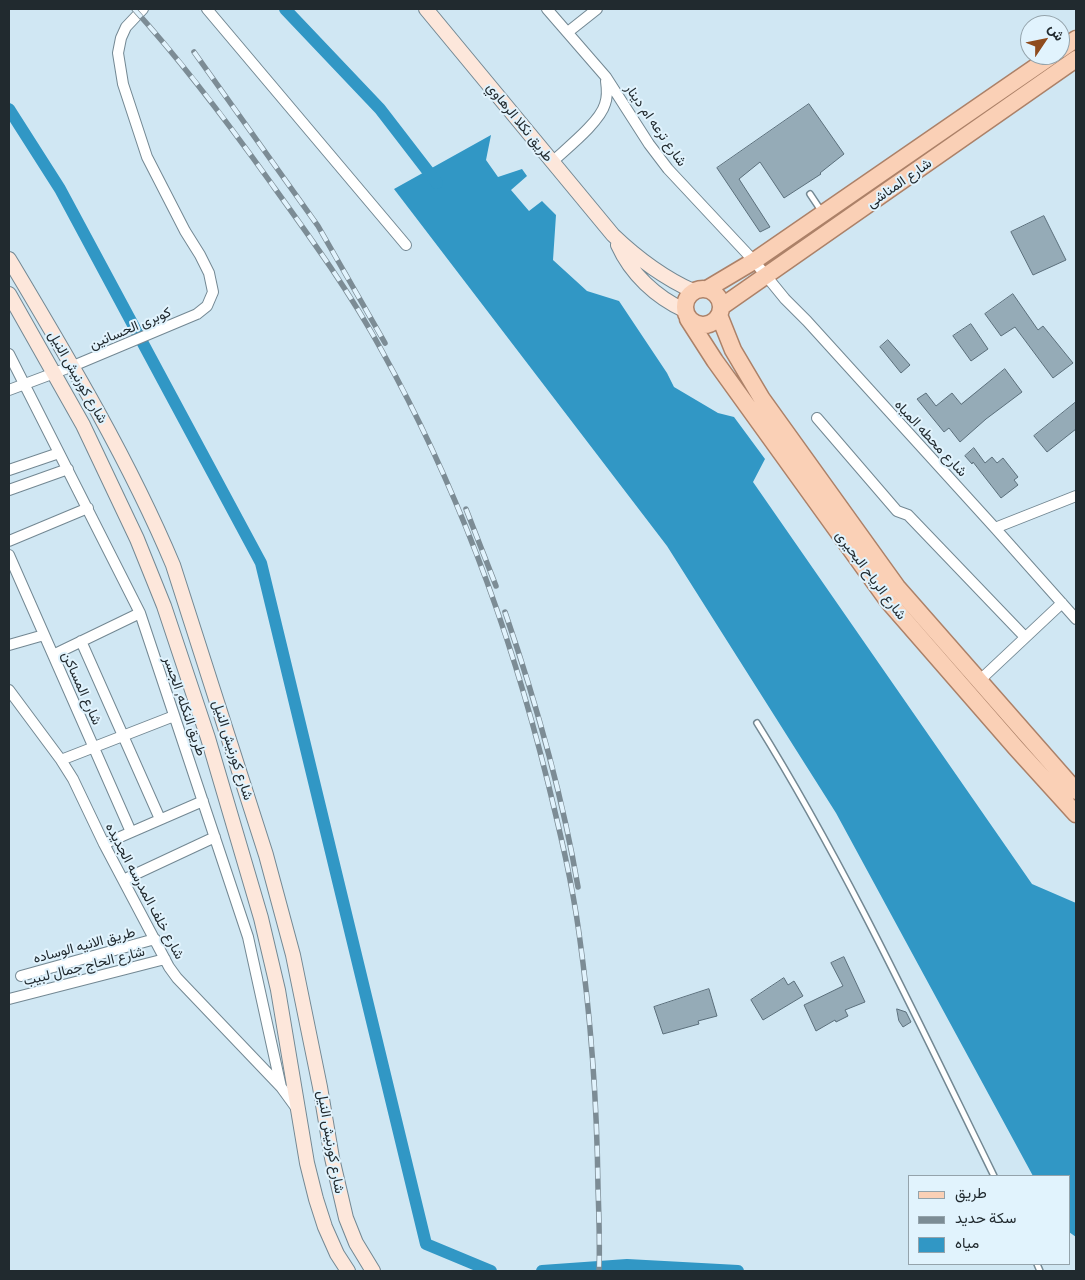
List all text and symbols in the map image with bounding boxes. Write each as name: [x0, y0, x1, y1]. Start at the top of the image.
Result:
north arrow: [1020, 15, 1070, 65]
text: ش: [1045, 21, 1068, 44]
street label: طريق نكلا الرهاوي: [483, 79, 557, 165]
street label: شارع ترعه ام دينار: [621, 81, 691, 169]
street label: شارع المناشى: [863, 155, 935, 211]
street label: كوبرى الحسانين: [87, 303, 173, 353]
street label: شارع كورنيش النيل: [45, 328, 111, 426]
street label: شارع محطه المياه: [891, 396, 971, 480]
street label: شارع الرياح البحيرى: [832, 527, 910, 623]
street label: شارع المساكن: [58, 649, 106, 727]
street label: طريق النكله, الجسر: [160, 654, 210, 758]
street label: شارع كورنيش النيل: [209, 698, 257, 802]
street label: شارع خلف المدرسه الجديده: [102, 820, 188, 962]
street label: طريق الانيه الوساده: [31, 923, 137, 967]
street label: شارع الحاج جمال لبيب: [22, 943, 146, 989]
street label: شارع كورنيش النيل: [314, 1089, 348, 1195]
legend: [908, 1175, 1070, 1265]
text: طريق: [955, 1184, 987, 1201]
text: سكة حديد: [955, 1209, 1016, 1226]
text: مياه: [955, 1234, 979, 1251]

